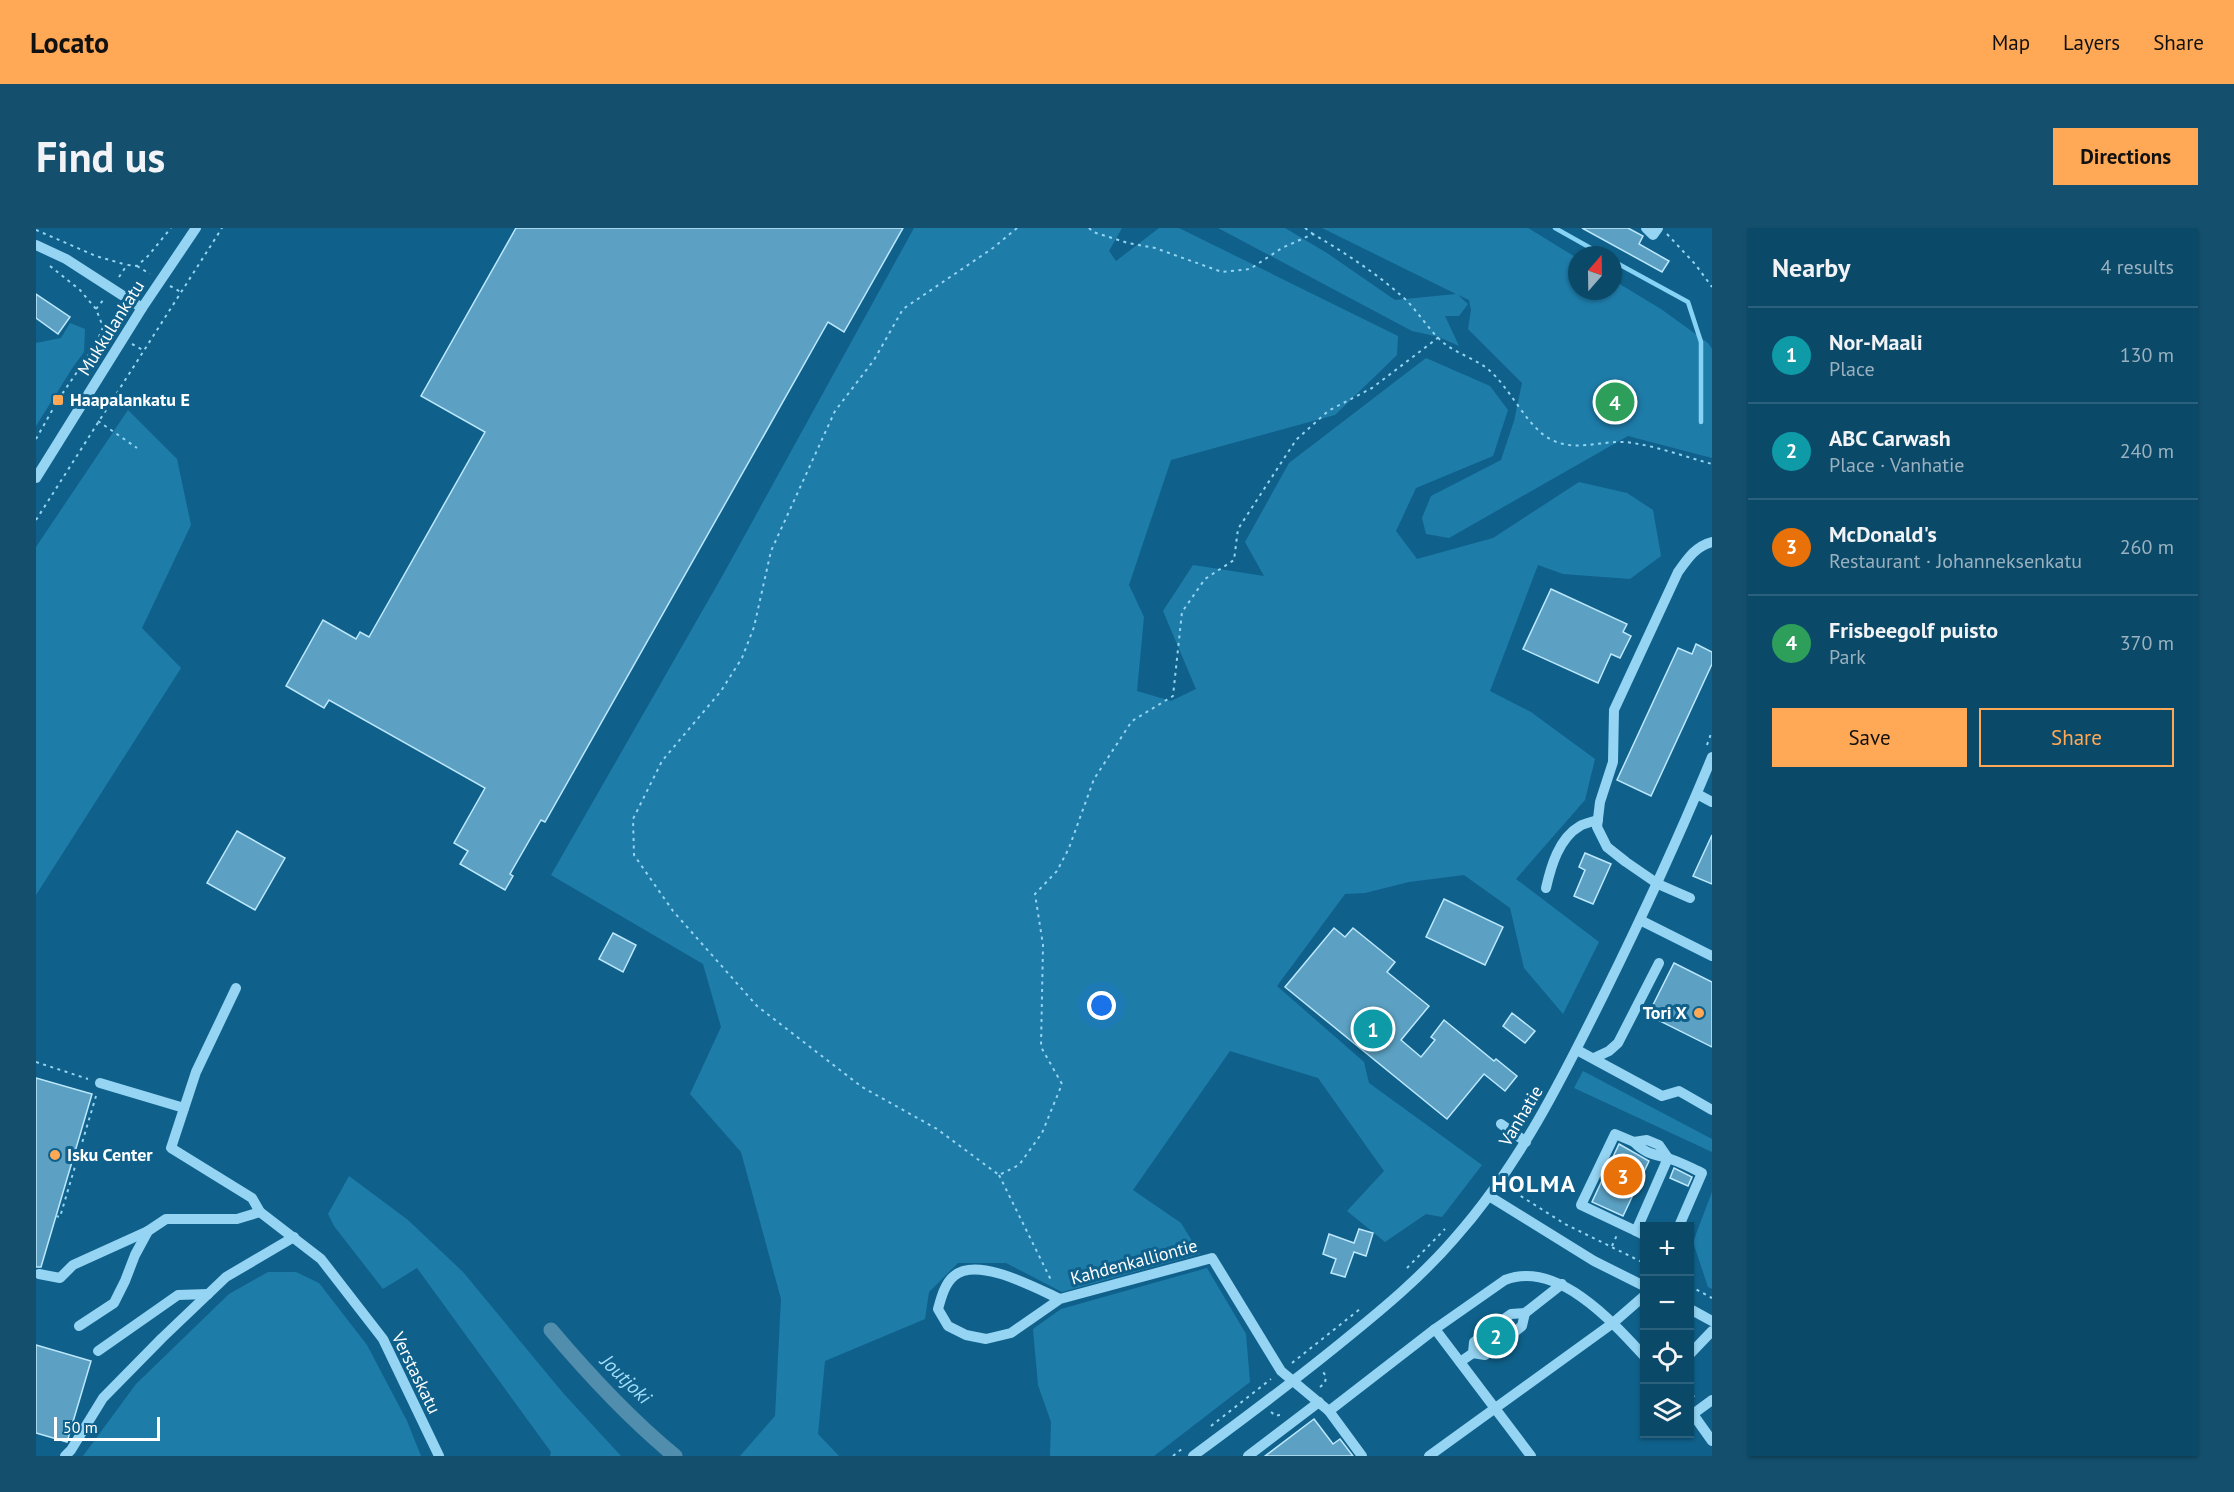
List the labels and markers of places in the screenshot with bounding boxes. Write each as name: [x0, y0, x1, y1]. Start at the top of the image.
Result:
pin: 4: [1596, 380, 1634, 424]
place label: Haapalankatu E: [70, 388, 190, 411]
marker: Haapalankatu E: [51, 393, 65, 407]
place label: Tori X: [1643, 1001, 1688, 1024]
pin: 1: [1354, 1006, 1392, 1052]
marker: Tori X: [1692, 1006, 1706, 1020]
place label: Isku Center: [67, 1143, 153, 1166]
marker: Isku Center: [48, 1148, 62, 1162]
pin: 3: [1604, 1154, 1642, 1198]
pin: 2: [1476, 1314, 1516, 1358]

